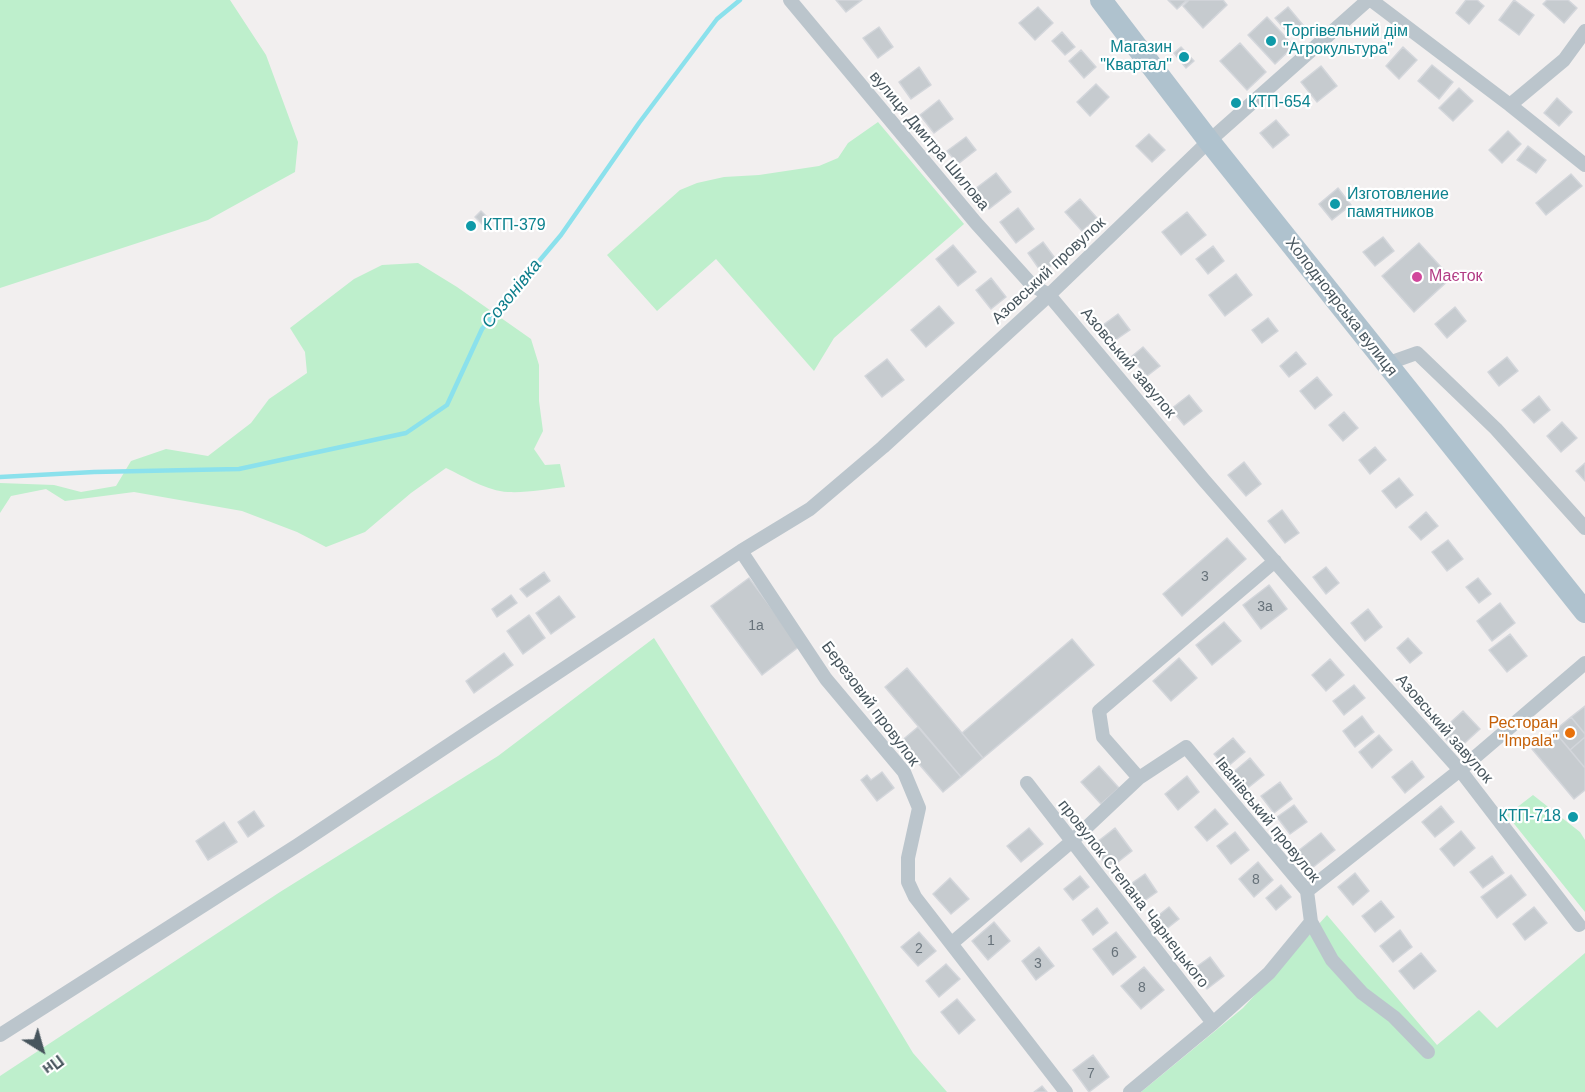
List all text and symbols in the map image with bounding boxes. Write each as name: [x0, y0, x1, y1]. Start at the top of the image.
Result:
place label: Торгівельний дім "Агрокультура": [1283, 22, 1408, 60]
marker: Торгівельний дім "Агрокультура": [1264, 34, 1278, 48]
place label: Магазин "Квартал": [1100, 38, 1172, 76]
marker: Магазин "Квартал": [1177, 50, 1191, 64]
street label: вулиця Дмитра Шилова: [865, 67, 993, 215]
place label: КТП-654: [1248, 93, 1311, 113]
marker: КТП-654: [1229, 96, 1243, 110]
place label: Изготовление памятников: [1347, 185, 1449, 223]
marker: Изготовление памятников: [1328, 197, 1342, 211]
street label: Азовський провулок: [988, 213, 1110, 329]
place label: КТП-379: [483, 216, 546, 236]
marker: КТП-379: [464, 219, 478, 233]
street label: Холодноярська вулиця: [1281, 234, 1401, 380]
water label: Созонівка: [478, 255, 546, 333]
place label: Маєток: [1429, 267, 1483, 287]
marker: Маєток: [1410, 270, 1424, 284]
street label: Азовський завулок: [1076, 304, 1180, 422]
house number: 3: [1201, 569, 1209, 585]
house number: 3а: [1257, 599, 1273, 615]
house number: 1а: [748, 618, 764, 634]
street label: Березовий провулок: [817, 638, 923, 770]
street label: Азовський завулок: [1391, 671, 1497, 787]
place label: Ресторан "Impala": [1488, 714, 1558, 752]
marker: Ресторан "Impala": [1563, 726, 1577, 740]
street label: Іванівський провулок: [1211, 753, 1323, 887]
street label: провулок Степана Чарнецького: [1054, 796, 1212, 992]
place label: КТП-718: [1498, 807, 1561, 827]
marker: КТП-718: [1566, 810, 1580, 824]
house number: 8: [1252, 872, 1260, 888]
house number: 1: [987, 933, 995, 949]
house number: 2: [915, 941, 923, 957]
house number: 6: [1111, 945, 1119, 961]
house number: 3: [1034, 956, 1042, 972]
house number: 8: [1138, 980, 1146, 996]
north arrow: [12, 1020, 72, 1080]
text: Пн: [40, 1052, 67, 1078]
house number: 7: [1087, 1066, 1095, 1082]

